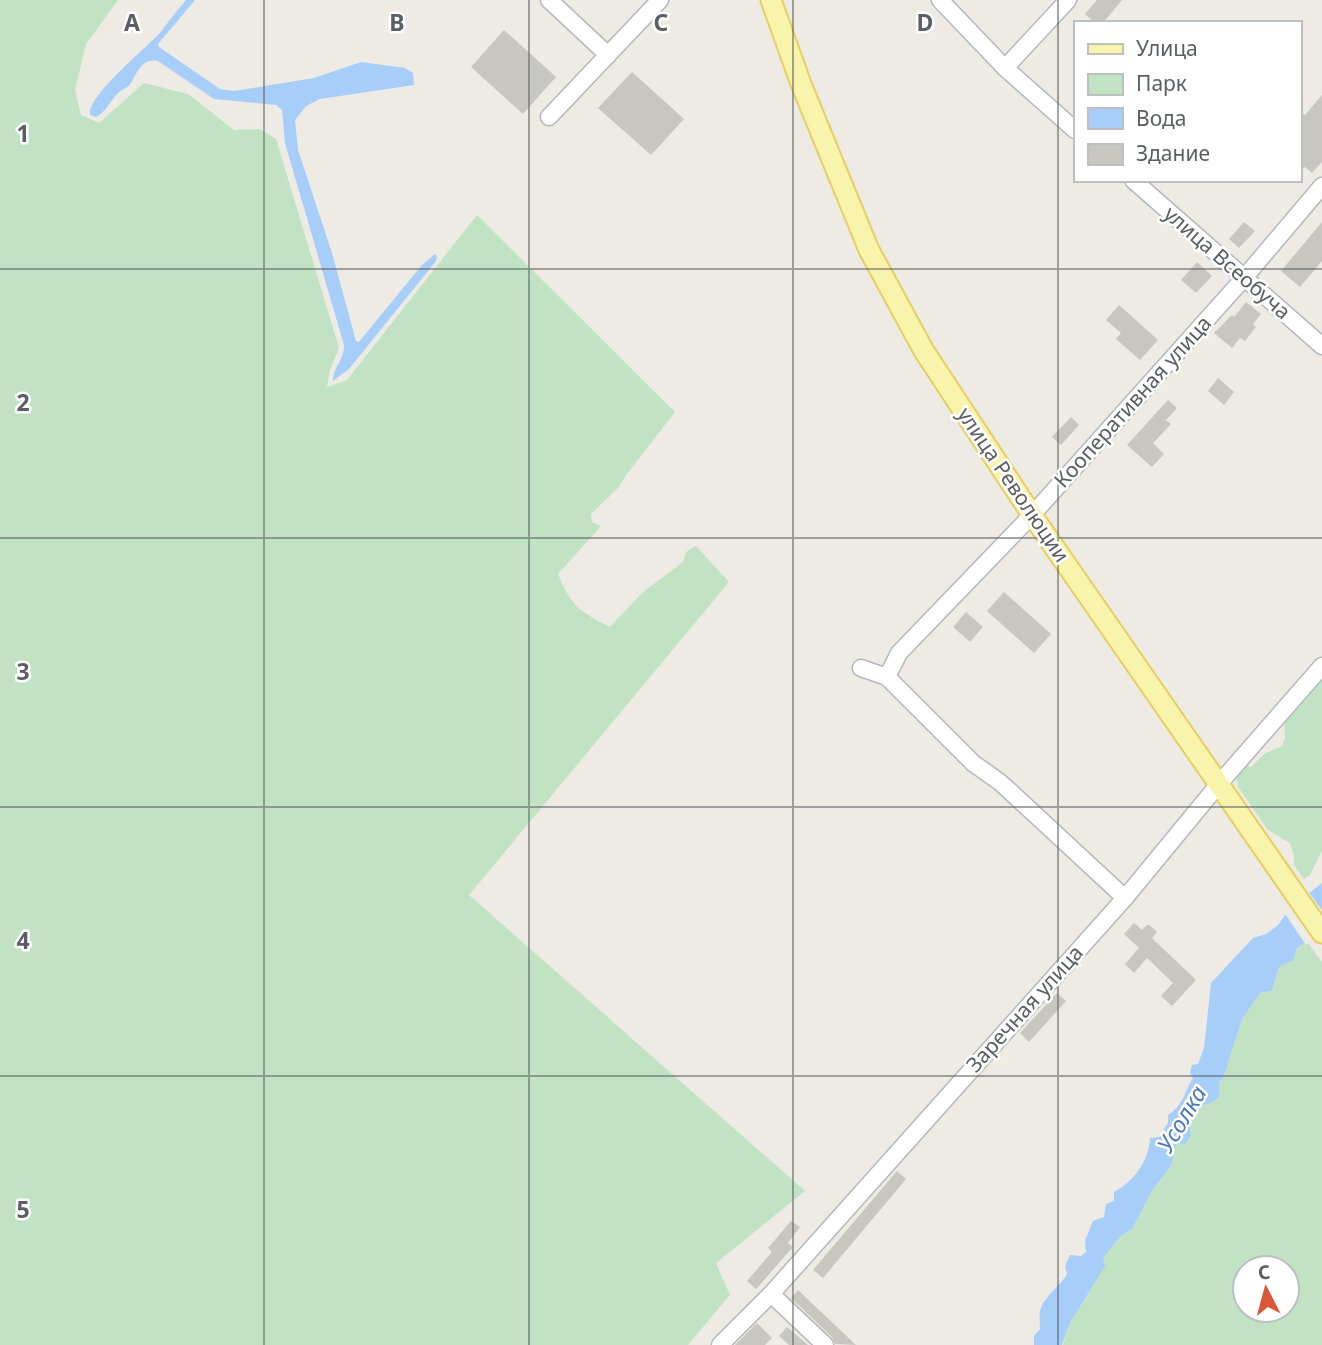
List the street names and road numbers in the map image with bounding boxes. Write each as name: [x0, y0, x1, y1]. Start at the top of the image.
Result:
street label: улица Всеобуча: [1158, 199, 1297, 325]
street label: Кооперативная улица: [1047, 309, 1217, 493]
street label: улица Революции: [951, 401, 1076, 567]
street label: Заречная улица: [960, 939, 1089, 1078]

